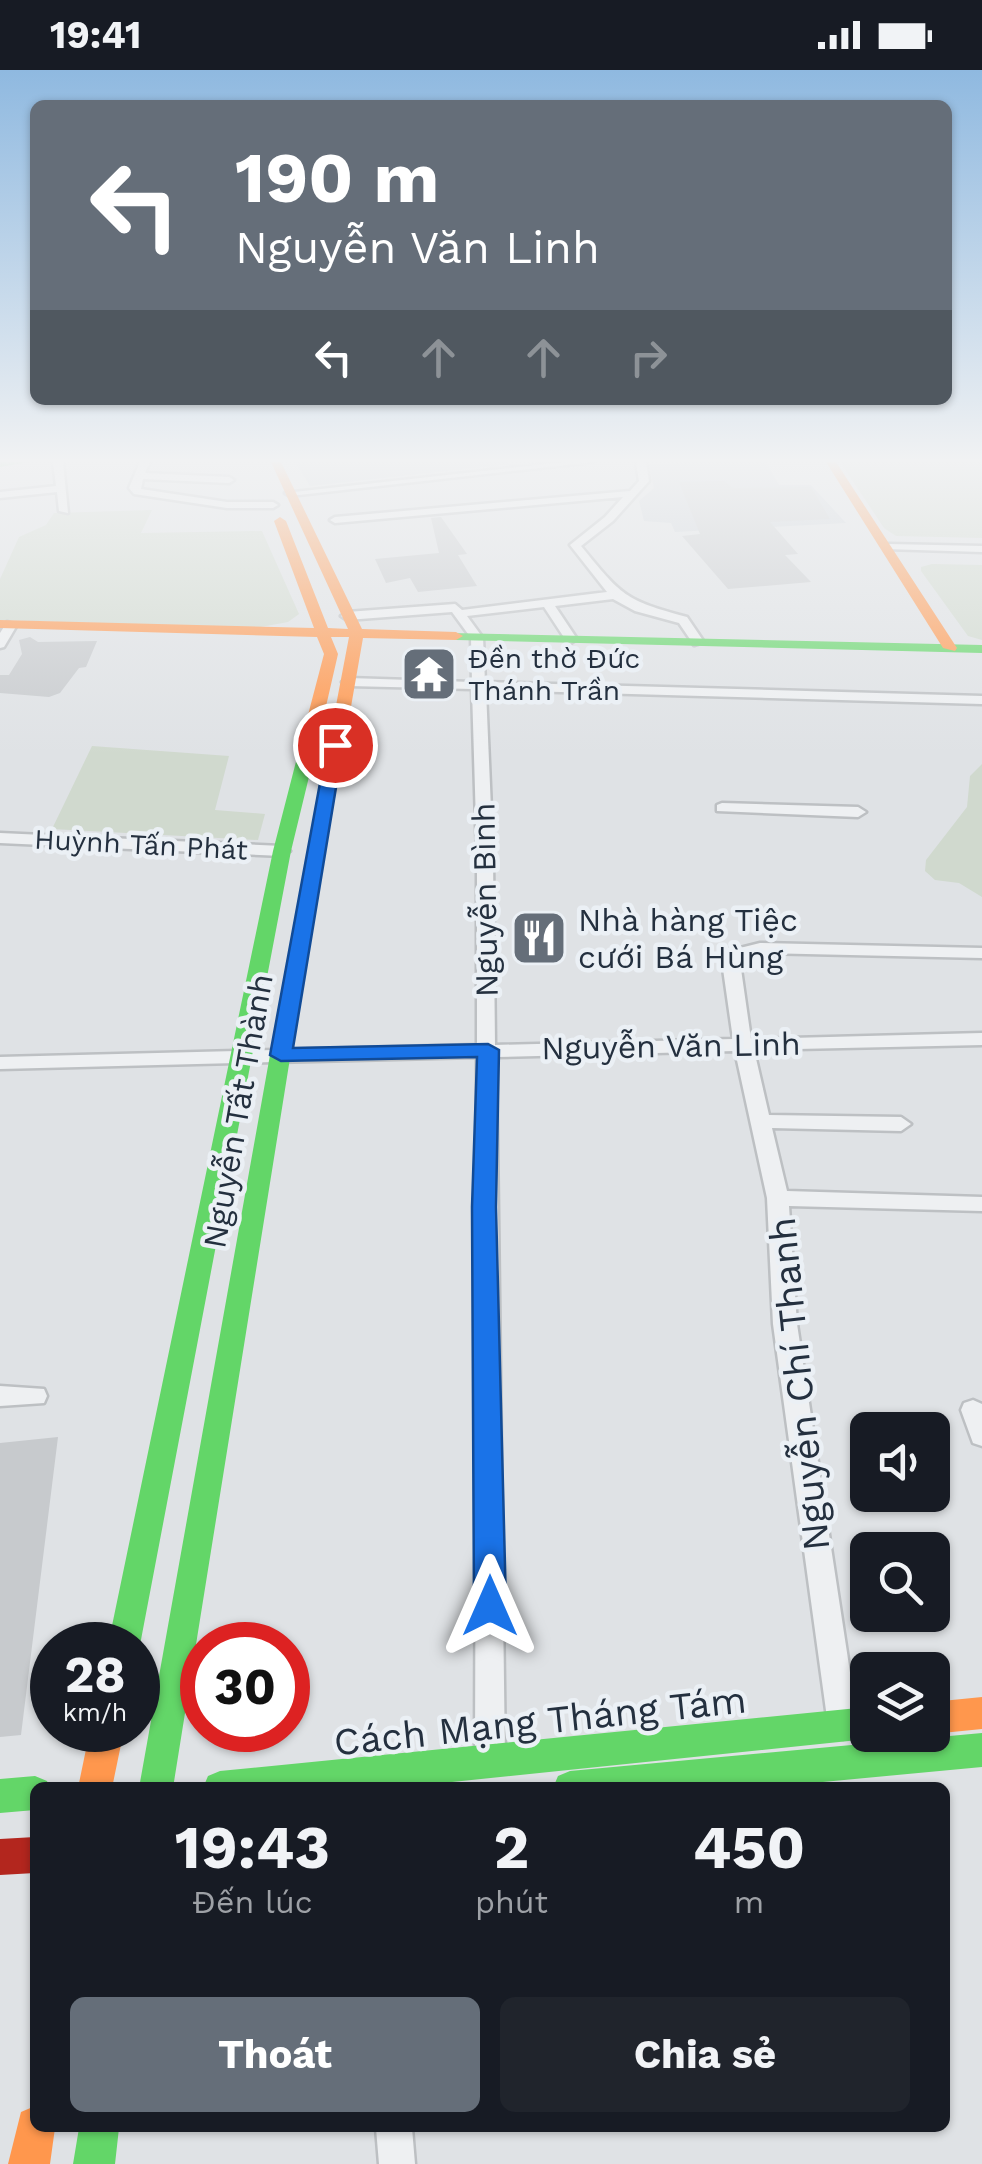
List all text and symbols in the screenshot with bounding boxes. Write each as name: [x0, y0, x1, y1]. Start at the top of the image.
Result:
text: 19:41: [50, 13, 141, 57]
text: 190 m: [235, 137, 439, 219]
icon: left: [70, 140, 200, 270]
text: Nguyễn Văn Linh: [235, 221, 600, 274]
icon: left: [306, 330, 361, 385]
icon: ahead: [411, 330, 466, 385]
icon: ahead: [516, 330, 571, 385]
icon: right: [621, 330, 676, 385]
place label: Đền thờ Đức Thánh Trần: [468, 642, 640, 707]
temple icon: Đền thờ Đức Thánh Trần: [399, 644, 459, 704]
pin: [293, 703, 378, 788]
icon: arrive: [308, 718, 363, 773]
street label: Nguyễn Bình: [464, 802, 506, 998]
street label: Huỳnh Tấn Phát: [33, 822, 249, 867]
place label: Nhà hàng Tiệc cưới Bá Hùng: [578, 901, 798, 976]
restaurant icon: Nhà hàng Tiệc cưới Bá Hùng: [509, 908, 569, 968]
street label: Nguyễn Tất Thành: [195, 971, 281, 1251]
street label: Nguyễn Văn Linh: [541, 1025, 801, 1067]
street label: Nguyễn Chí Thanh: [759, 1215, 838, 1553]
map controls: [850, 1412, 950, 1752]
button: sound: [850, 1412, 950, 1512]
button: search: [850, 1532, 950, 1632]
position arrow: [438, 1554, 542, 1658]
speed limit sign: 30: [180, 1622, 310, 1752]
text: 28: [64, 1645, 126, 1704]
button: layers: [850, 1652, 950, 1752]
street label: Cách Mạng Tháng Tám: [332, 1677, 748, 1765]
text: km/h: [63, 1698, 127, 1727]
text: 19:43: [175, 1812, 330, 1883]
text: 2: [494, 1812, 529, 1883]
text: 450: [693, 1812, 805, 1883]
text: Đến lúc: [192, 1883, 313, 1921]
text: phút: [475, 1883, 548, 1921]
text: m: [734, 1883, 764, 1921]
button: Thoát: [70, 1997, 480, 2112]
button: Chia sẻ: [500, 1997, 910, 2112]

